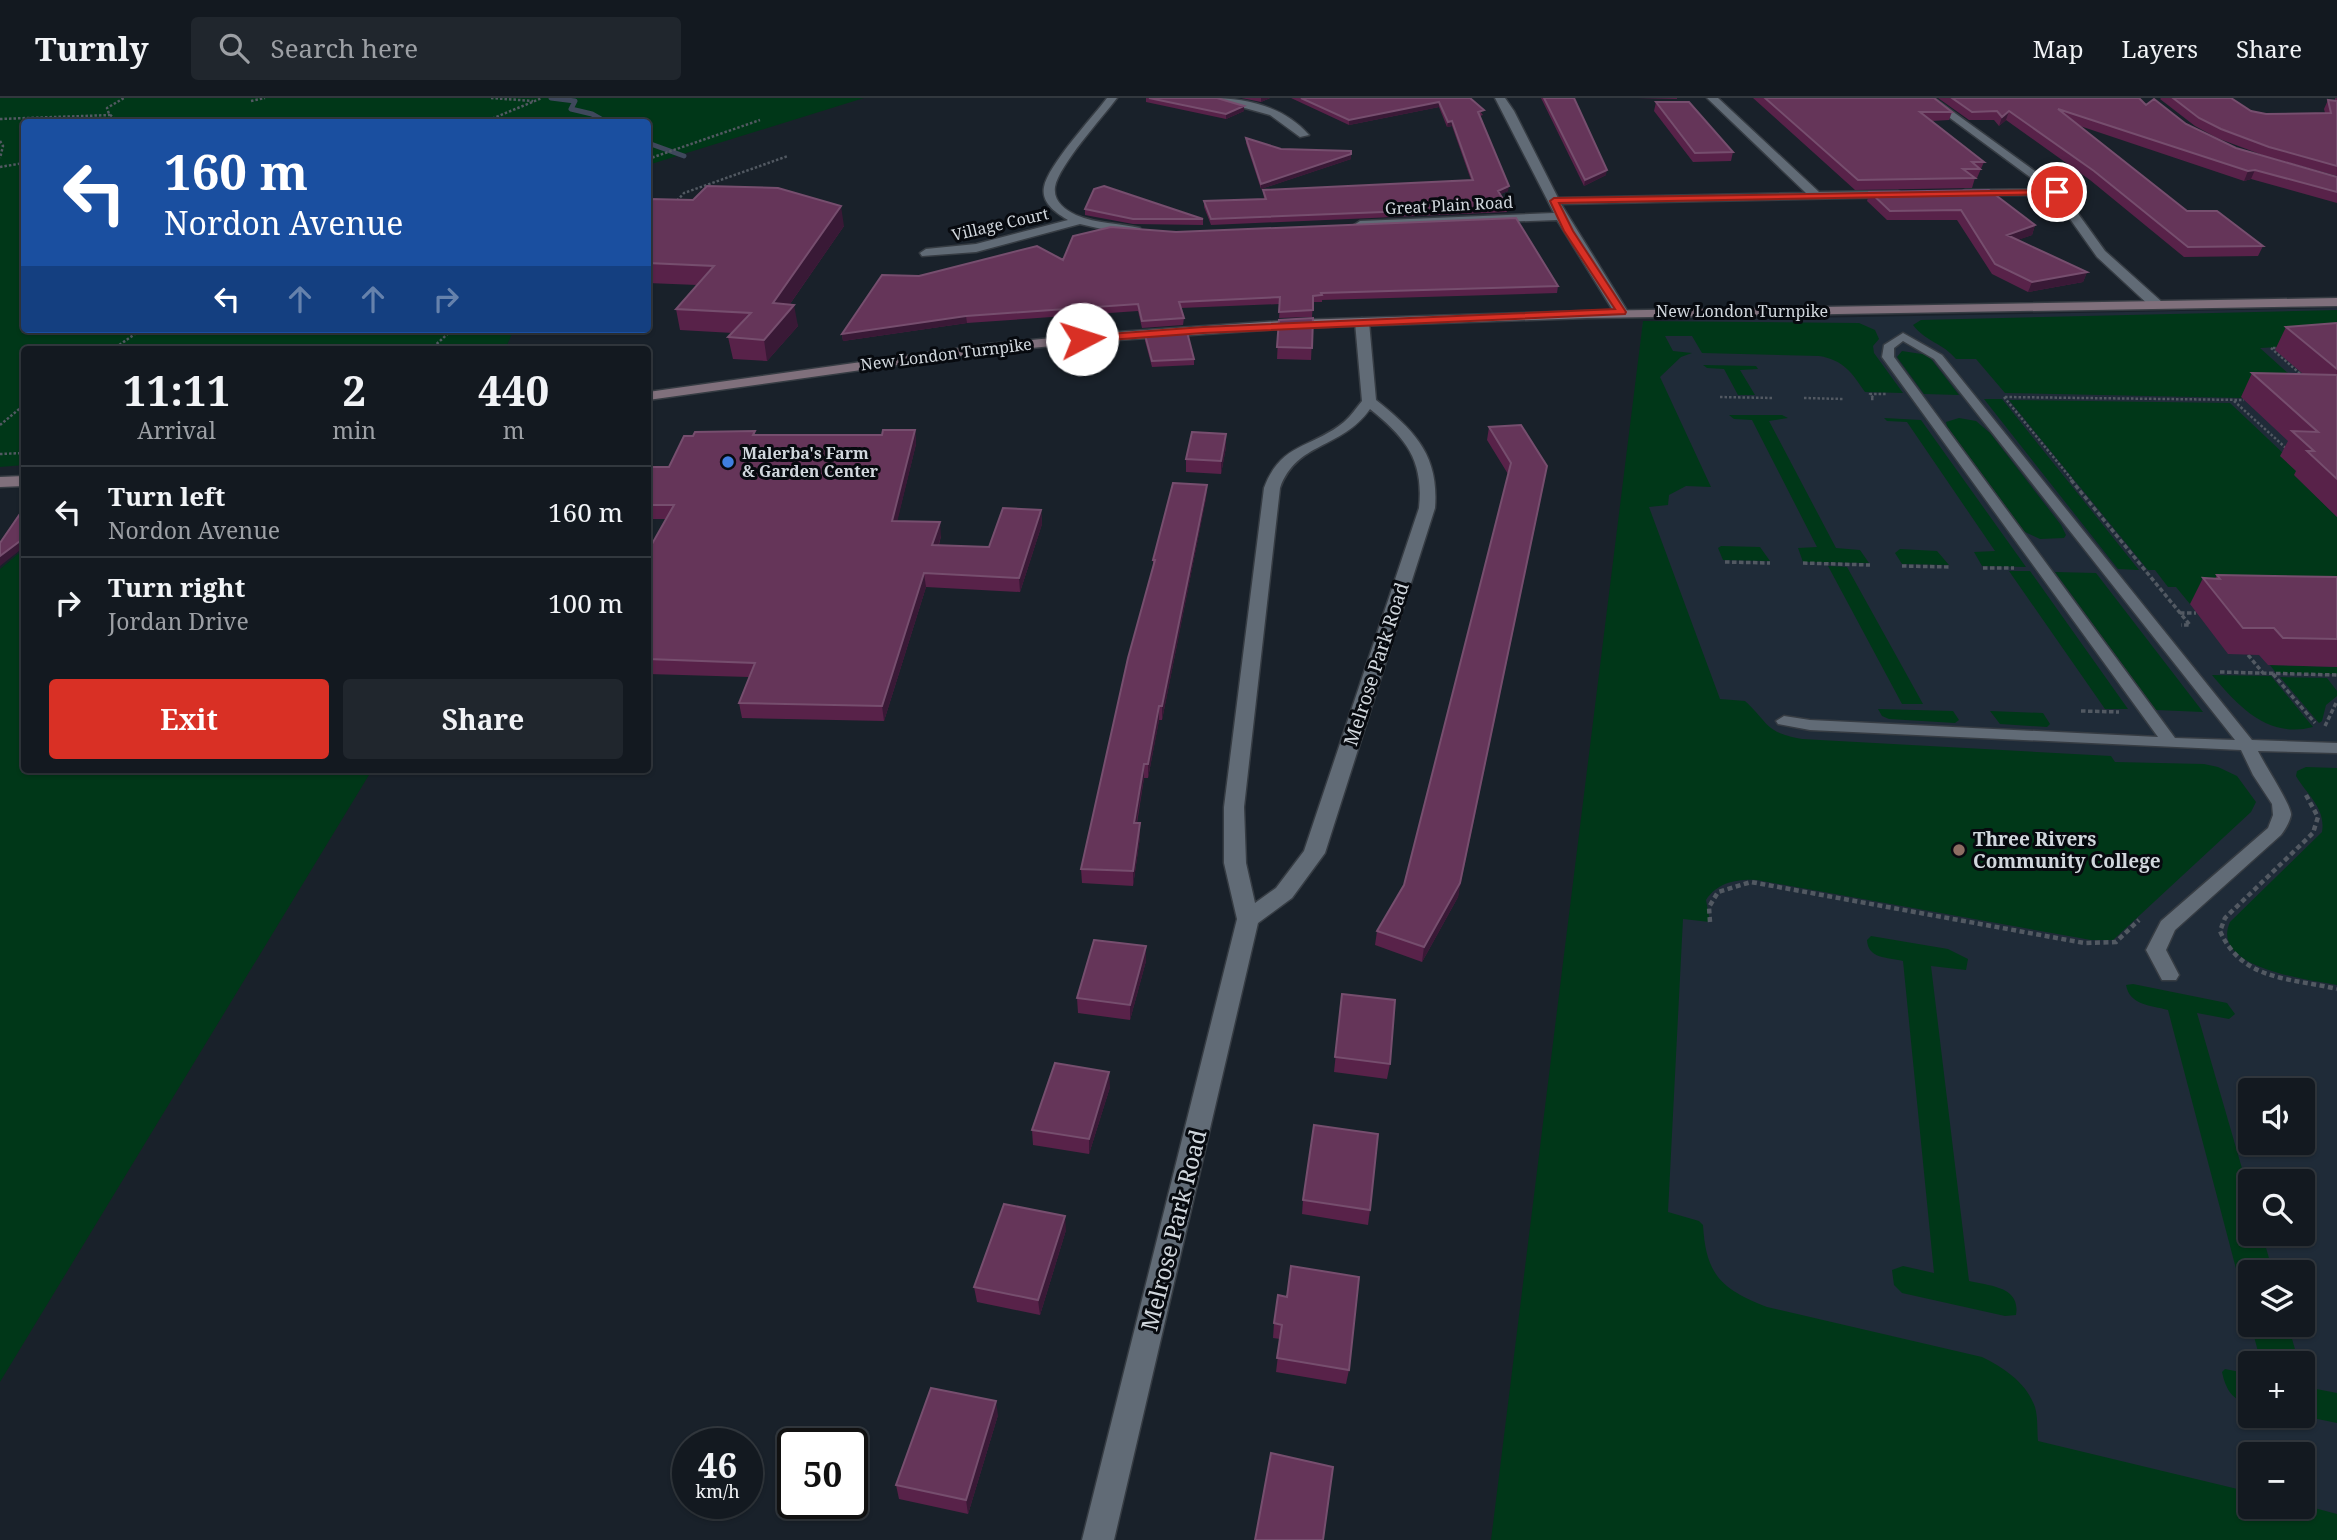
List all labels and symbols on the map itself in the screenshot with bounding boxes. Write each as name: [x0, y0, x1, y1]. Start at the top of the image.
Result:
pin: [2027, 162, 2087, 222]
street label: Great Plain Road: [1384, 191, 1514, 219]
street label: Village Court: [950, 202, 1051, 246]
street label: New London Turnpike: [1656, 300, 1828, 322]
position arrow: [1045, 302, 1119, 376]
street label: New London Turnpike: [859, 333, 1033, 375]
place label: Malerba's Farm & Garden Center: [742, 442, 879, 482]
marker: Malerba's Farm & Garden Center: [720, 454, 736, 470]
street label: Melrose Park Road: [1337, 579, 1415, 749]
place label: Three Rivers Community College: [1973, 826, 2161, 874]
marker: Three Rivers Community College: [1951, 842, 1967, 858]
street label: Melrose Park Road: [1133, 1126, 1213, 1334]
speed limit sign: 50: [777, 1428, 868, 1519]

